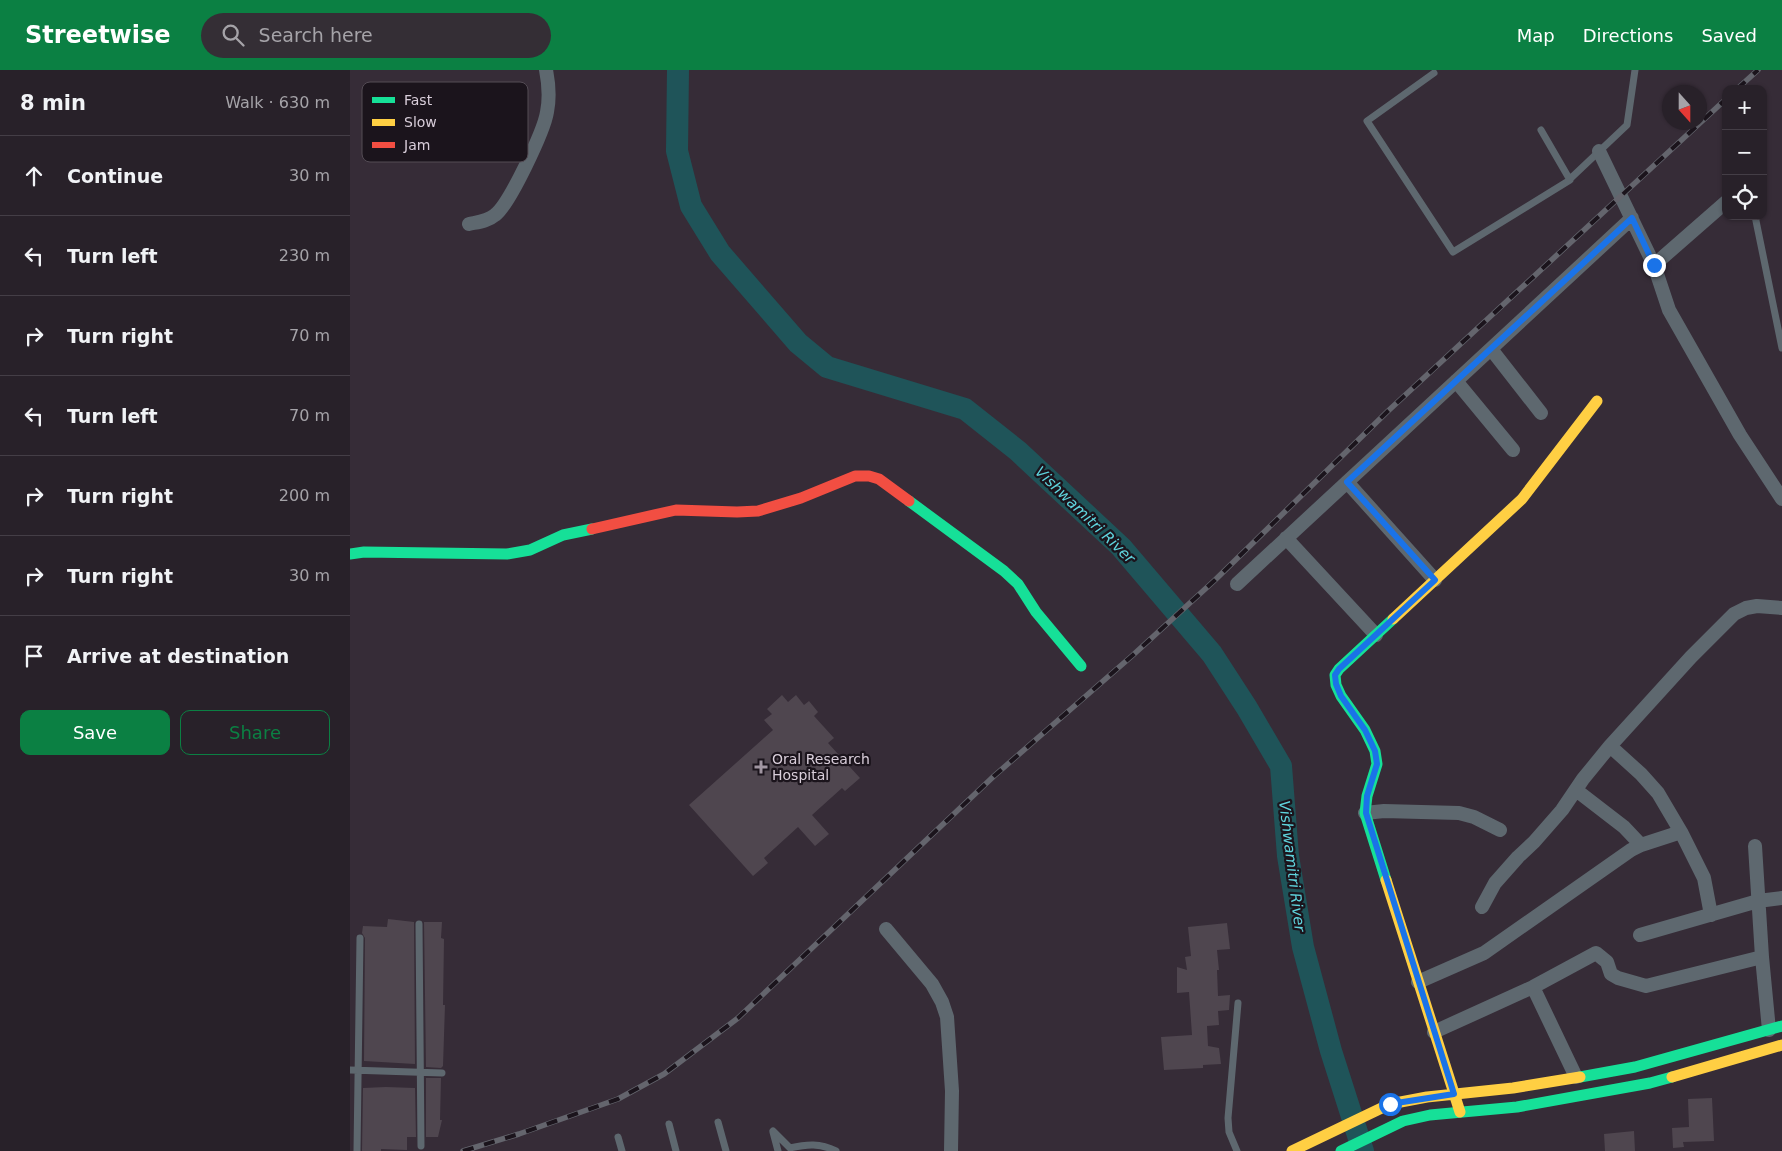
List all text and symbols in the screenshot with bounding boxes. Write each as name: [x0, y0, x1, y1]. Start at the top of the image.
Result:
search box: [201, 13, 551, 58]
text: Streetwise: [25, 21, 171, 49]
icon: search: [219, 21, 247, 49]
text: Search here: [259, 24, 373, 46]
text: Map: [1517, 25, 1555, 46]
text: Directions: [1583, 25, 1673, 46]
text: Saved: [1701, 25, 1757, 46]
legend: [362, 82, 528, 162]
north arrow: [1662, 85, 1707, 130]
map controls: [1722, 85, 1767, 220]
button: +: [1722, 85, 1767, 130]
text: 8 min: [20, 91, 86, 115]
text: Fast: [404, 92, 433, 108]
text: Walk · 630 m: [225, 93, 330, 112]
text: Slow: [404, 114, 437, 130]
button: −: [1722, 130, 1767, 175]
text: Jam: [403, 137, 430, 153]
icon: ahead: [20, 162, 48, 190]
text: Continue: [67, 165, 163, 187]
text: 30 m: [289, 166, 330, 185]
button: locate: [1722, 175, 1767, 220]
icon: left: [20, 242, 48, 270]
text: Turn left: [67, 245, 158, 267]
text: 230 m: [279, 246, 330, 265]
route end: [1643, 254, 1666, 277]
icon: right: [20, 322, 48, 350]
text: Turn right: [67, 325, 173, 347]
text: 70 m: [289, 326, 330, 345]
icon: left: [20, 402, 48, 430]
text: Turn left: [67, 405, 158, 427]
text: 70 m: [289, 406, 330, 425]
water label: Vishwamitri River: [1031, 463, 1139, 568]
icon: right: [20, 482, 48, 510]
text: Turn right: [67, 485, 173, 507]
text: 200 m: [279, 486, 330, 505]
icon: right: [20, 562, 48, 590]
text: Turn right: [67, 565, 173, 587]
text: 30 m: [289, 566, 330, 585]
icon: arrive: [20, 642, 48, 670]
text: Arrive at destination: [67, 645, 289, 667]
button: Save: [20, 710, 170, 755]
button: Share: [180, 710, 330, 755]
place label: Oral Research Hospital: [772, 751, 870, 783]
marker: Oral Research Hospital: [754, 760, 768, 774]
water label: Vishwamitri River: [1275, 799, 1309, 933]
route start: [1379, 1093, 1402, 1116]

